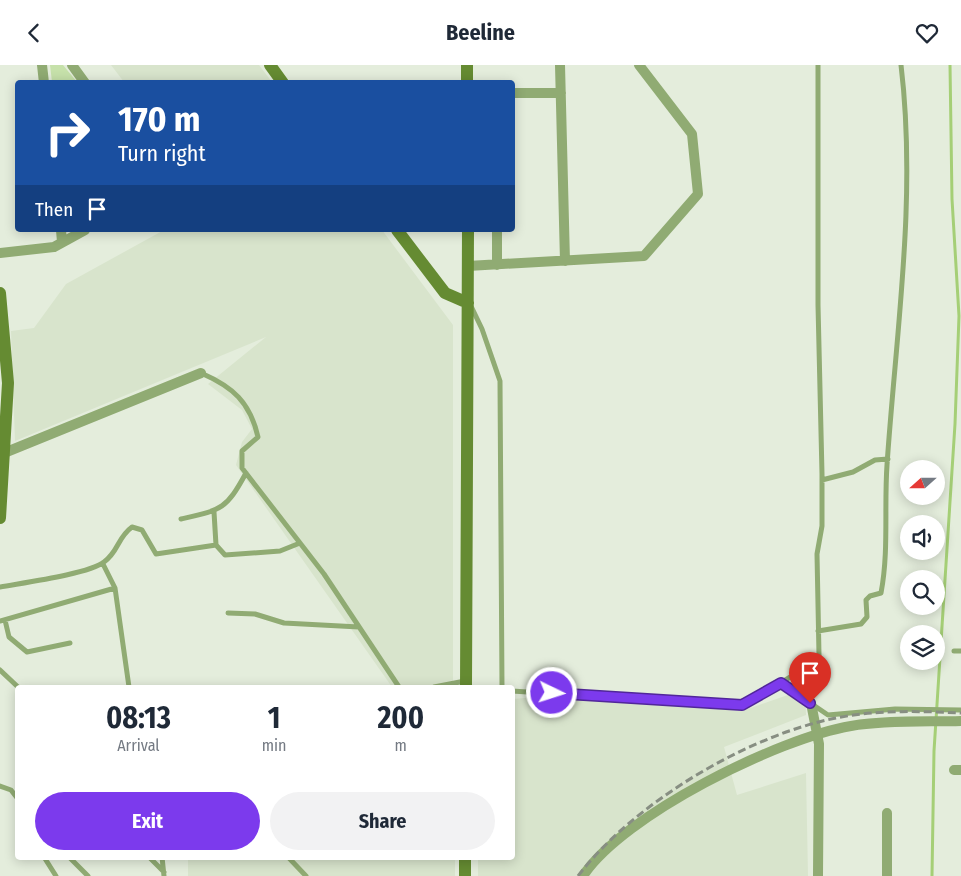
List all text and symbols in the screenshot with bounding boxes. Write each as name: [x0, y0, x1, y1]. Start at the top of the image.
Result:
icon: back: [20, 19, 48, 47]
text: Beeline: [446, 19, 515, 46]
icon: heart: [913, 19, 941, 47]
text: 170 m: [118, 98, 201, 140]
icon: right: [35, 100, 100, 165]
text: Turn right: [118, 140, 206, 167]
icon: arrive: [83, 195, 111, 223]
text: Then: [35, 198, 73, 221]
north arrow: [900, 460, 945, 505]
map controls: [900, 460, 945, 670]
button: sound: [900, 515, 945, 560]
button: search: [900, 570, 945, 615]
button: layers: [900, 625, 945, 670]
pin: [789, 652, 831, 703]
icon: arrive: [796, 659, 824, 687]
position arrow: [525, 666, 577, 718]
text: 08:13: [106, 700, 171, 736]
text: 1: [268, 700, 280, 736]
text: 200: [377, 700, 424, 736]
text: Arrival: [117, 736, 160, 755]
text: min: [262, 736, 287, 755]
text: m: [395, 736, 407, 755]
button: Exit: [35, 792, 260, 850]
button: Share: [270, 792, 495, 850]

